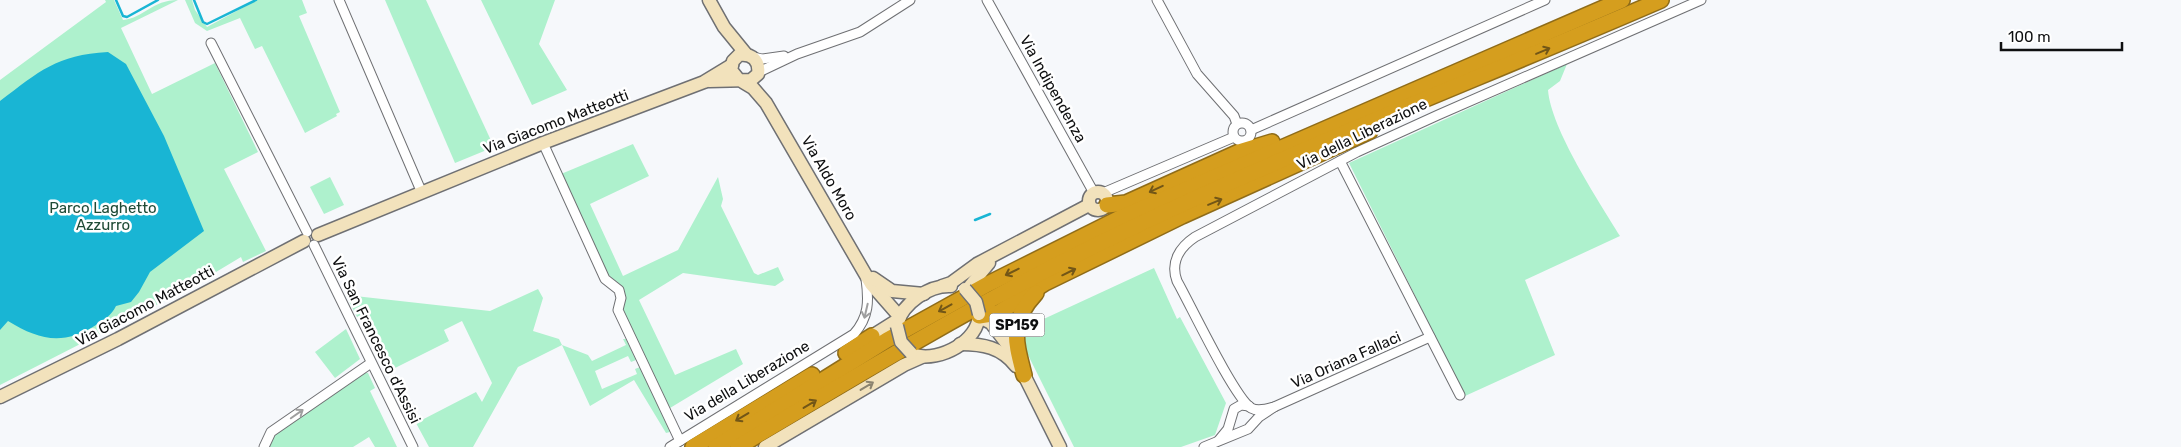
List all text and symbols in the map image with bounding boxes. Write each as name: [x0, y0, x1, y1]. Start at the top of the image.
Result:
scale bar: [2001, 20, 2122, 52]
text: 100 m: [2008, 28, 2050, 46]
street label: Via Indipendenza: [1016, 32, 1090, 146]
one-way arrow: [1535, 46, 1550, 56]
street label: Via Giacomo Matteotti: [481, 86, 631, 158]
street label: Via della Liberazione: [1294, 95, 1430, 173]
street label: Via Aldo Moro: [798, 133, 860, 223]
one-way arrow: [1149, 184, 1164, 194]
one-way arrow: [1208, 196, 1223, 205]
park label: Parco Laghetto Azzurro: [49, 199, 157, 234]
street label: Via San Francesco d'Assisi: [328, 254, 424, 426]
street label: Via Giacomo Matteotti: [73, 262, 217, 350]
one-way arrow: [1004, 267, 1019, 277]
one-way arrow: [1061, 267, 1076, 276]
one-way arrow: [861, 302, 870, 318]
one-way arrow: [938, 303, 953, 313]
road number: SP159: [990, 314, 1044, 336]
street label: Via Oriana Fallaci: [1288, 328, 1404, 392]
street label: Via della Liberazione: [681, 337, 813, 425]
one-way arrow: [860, 381, 874, 391]
one-way arrow: [803, 398, 817, 408]
one-way arrow: [290, 409, 304, 419]
one-way arrow: [735, 413, 749, 423]

